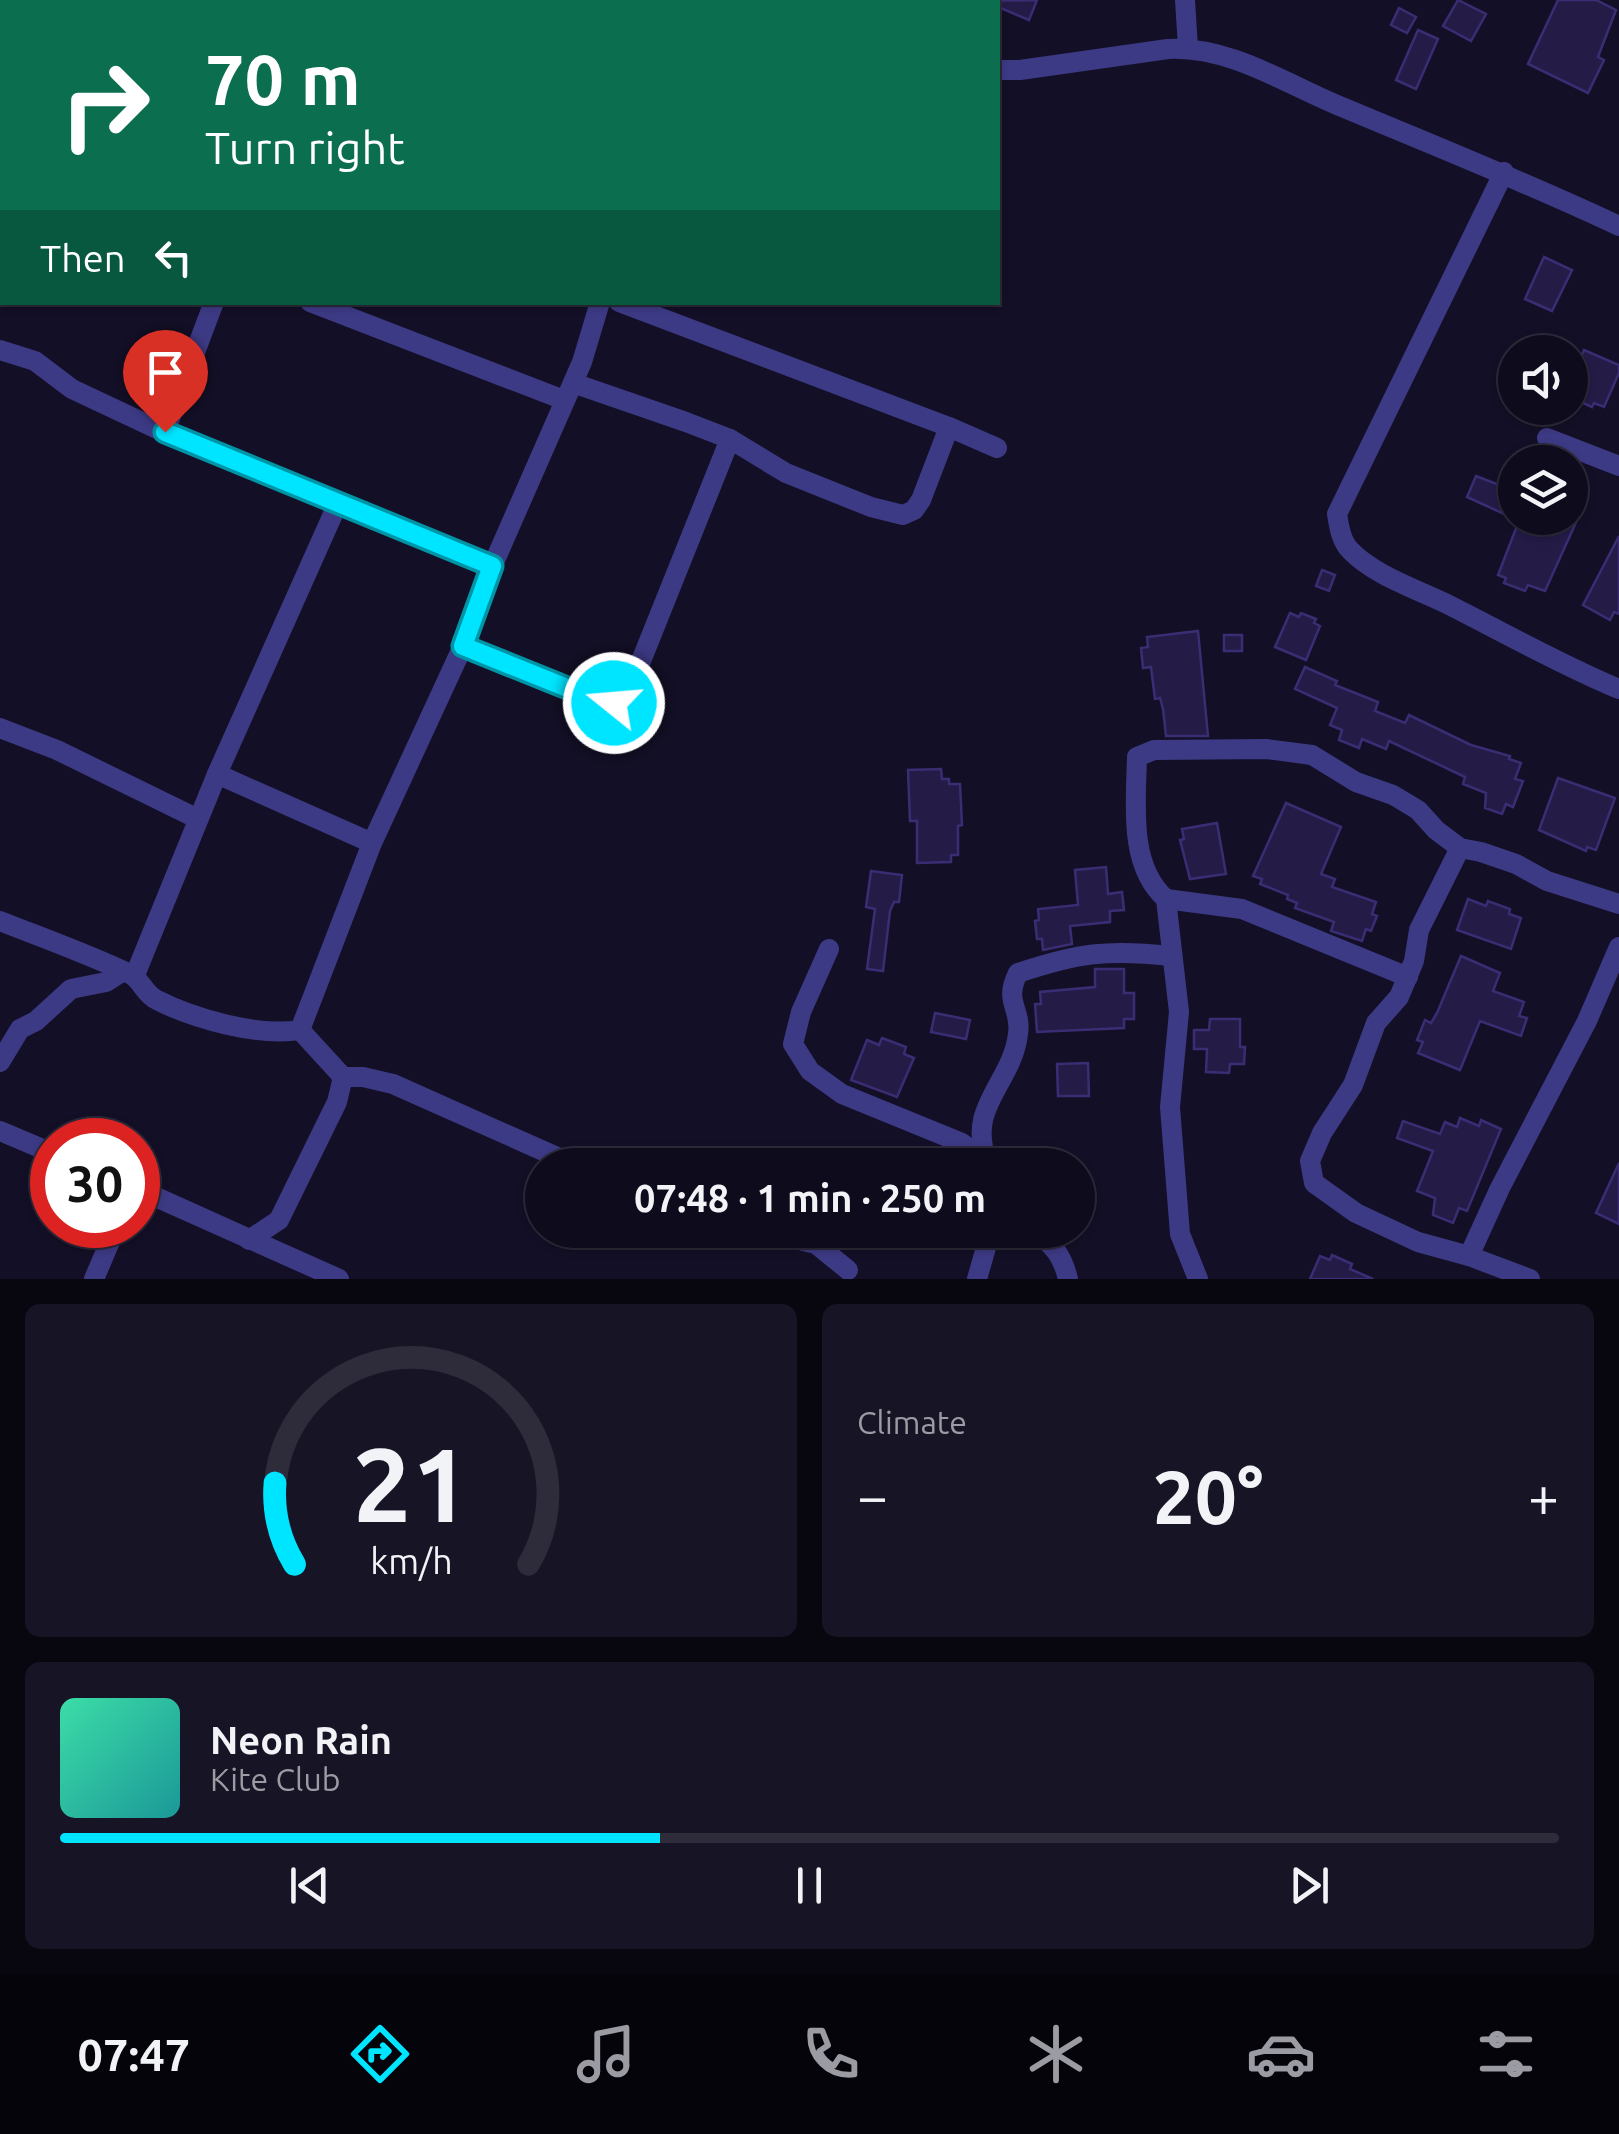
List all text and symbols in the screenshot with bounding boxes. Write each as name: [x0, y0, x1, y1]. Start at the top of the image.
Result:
icon: right: [40, 40, 170, 170]
text: 70 m: [205, 40, 361, 118]
text: Turn right: [205, 122, 405, 173]
icon: left: [146, 230, 201, 285]
text: Then: [40, 237, 126, 279]
pin: [123, 330, 208, 433]
map controls: [1498, 335, 1588, 535]
button: sound: [1498, 335, 1588, 425]
icon: arrive: [138, 345, 193, 400]
button: layers: [1498, 445, 1588, 535]
position arrow: [562, 651, 666, 755]
speed limit sign: 30: [30, 1118, 160, 1248]
text: 07:48 · 1 min · 250 m: [634, 1177, 986, 1219]
text: Climate: [857, 1404, 967, 1440]
text: 21: [352, 1425, 470, 1542]
text: 20°: [1152, 1454, 1264, 1538]
text: −: [857, 1465, 888, 1526]
text: +: [1528, 1465, 1559, 1526]
text: km/h: [370, 1541, 452, 1581]
text: Neon Rain: [210, 1719, 392, 1761]
text: Kite Club: [210, 1761, 340, 1797]
icon: previous: [282, 1858, 337, 1913]
icon: pause: [782, 1858, 837, 1913]
icon: next: [1282, 1858, 1337, 1913]
icon: directions: [345, 2019, 415, 2089]
icon: music: [571, 2019, 641, 2089]
icon: phone: [796, 2019, 866, 2089]
icon: climate: [1021, 2019, 1091, 2089]
icon: car: [1246, 2019, 1316, 2089]
icon: filters: [1471, 2019, 1541, 2089]
text: 07:47: [78, 2029, 190, 2080]

